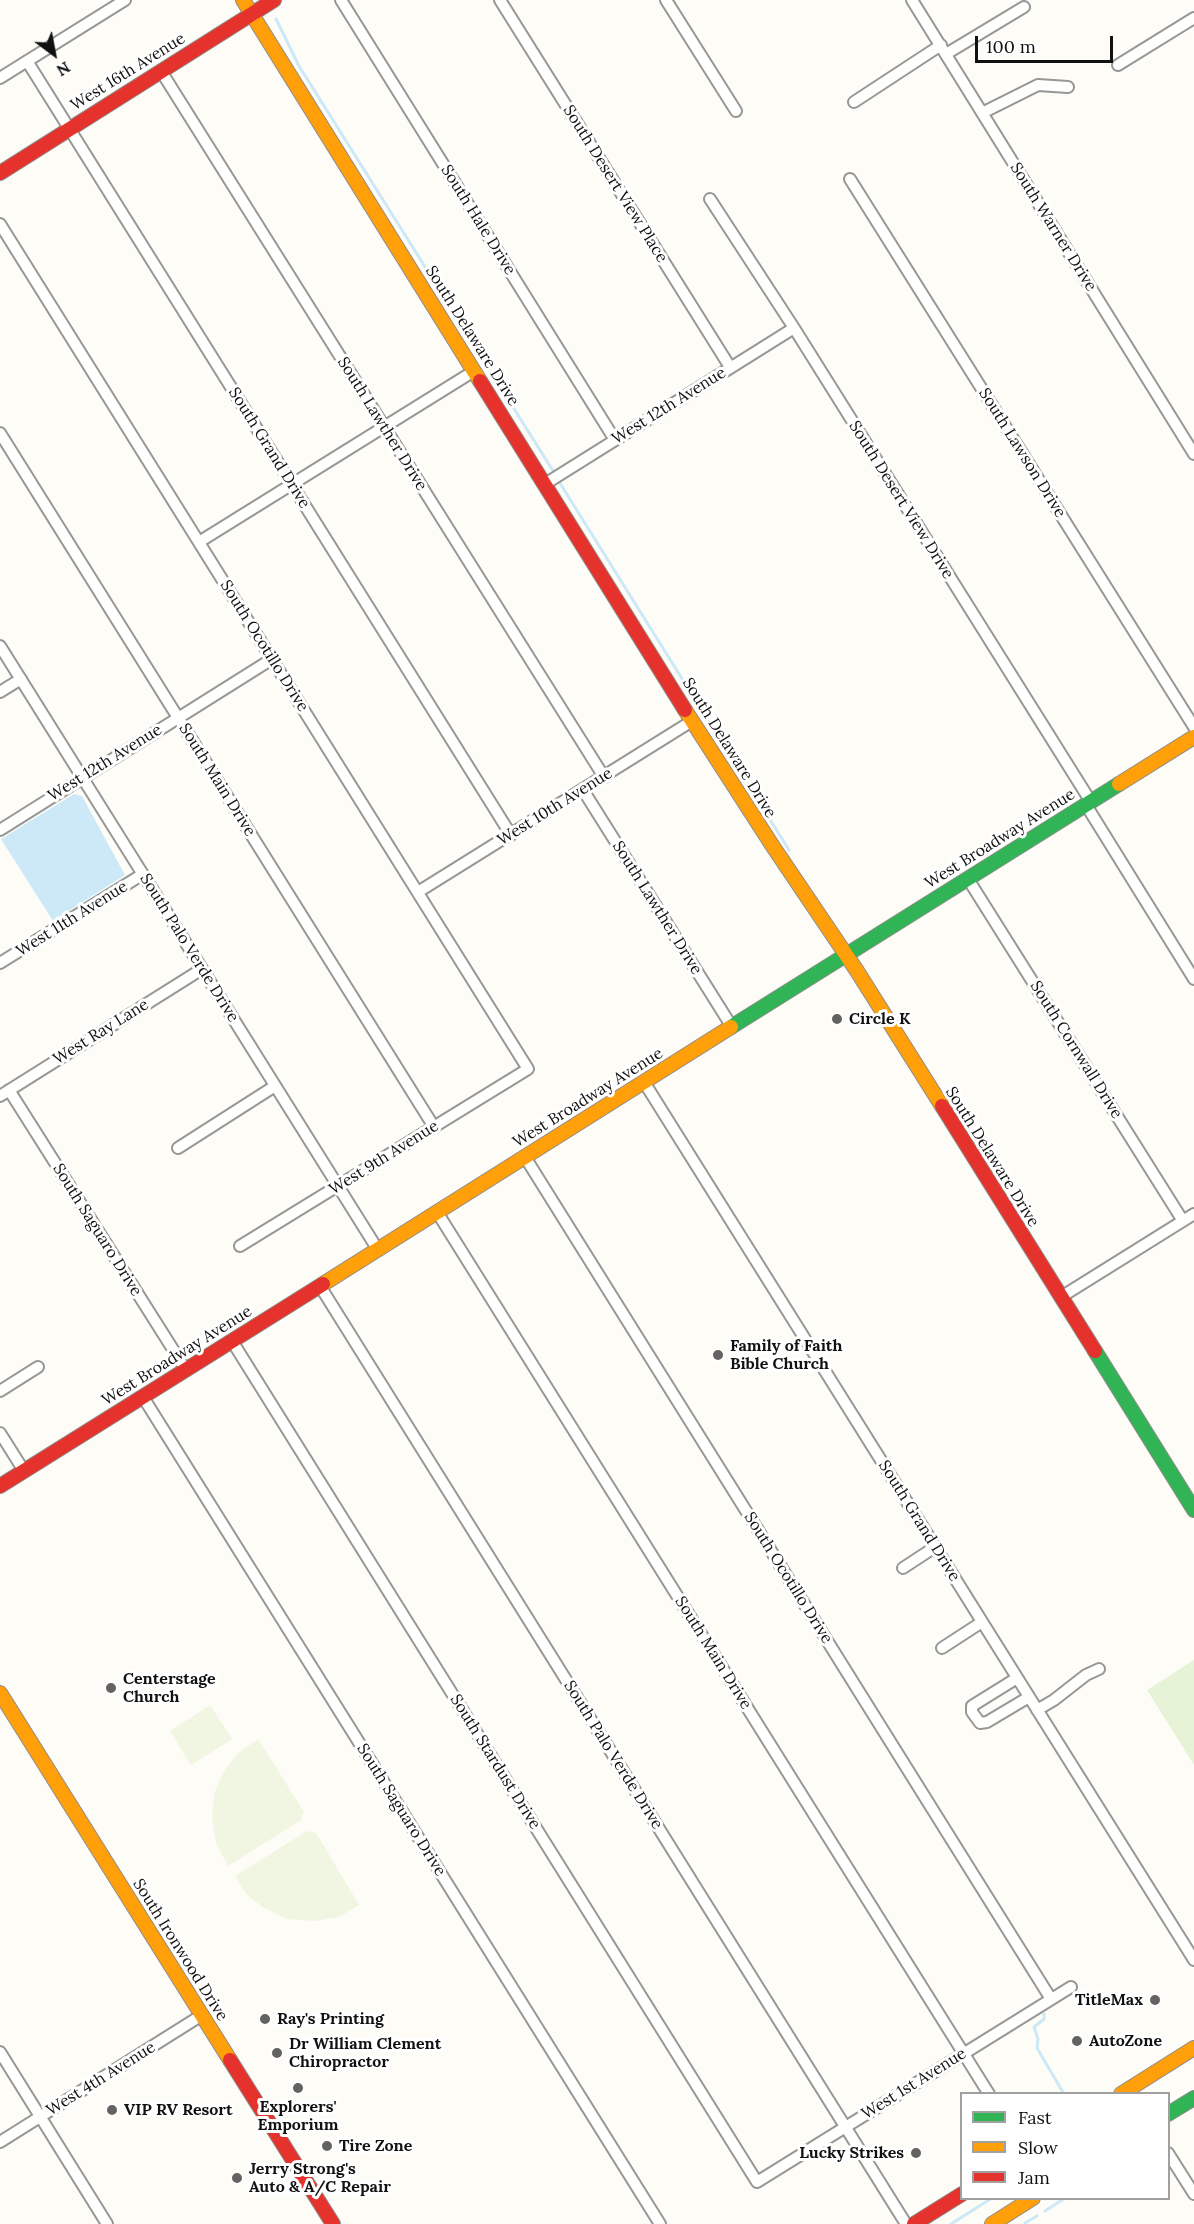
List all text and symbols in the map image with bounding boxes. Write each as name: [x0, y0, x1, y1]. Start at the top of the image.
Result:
north arrow: [24, 24, 84, 84]
scale bar: [978, 24, 1116, 62]
street label: West 16th Avenue: [67, 29, 189, 115]
text: 100 m: [986, 35, 1036, 58]
text: N: [53, 58, 74, 81]
street label: South Desert View Place: [559, 102, 671, 266]
street label: South Warner Drive: [1006, 159, 1100, 295]
street label: South Hale Drive: [437, 162, 519, 278]
street label: South Delaware Drive: [421, 262, 523, 410]
street label: South Lawther Drive: [333, 354, 431, 494]
street label: West 12th Avenue: [609, 363, 729, 449]
street label: South Grand Drive: [224, 384, 314, 512]
street label: South Lawson Drive: [974, 385, 1070, 521]
street label: South Desert View Drive: [845, 418, 957, 582]
street label: South Ocotillo Drive: [216, 577, 312, 715]
street label: South Delaware Drive: [678, 674, 780, 822]
street label: West 12th Avenue: [45, 720, 165, 806]
street label: South Main Drive: [175, 720, 259, 840]
street label: West 10th Avenue: [494, 764, 616, 850]
street label: West Broadway Avenue: [921, 785, 1079, 893]
street label: South Lawther Drive: [608, 838, 706, 978]
street label: South Palo Verde Drive: [135, 870, 243, 1026]
street label: West 11th Avenue: [13, 877, 131, 961]
street label: South Cornwall Drive: [1026, 978, 1126, 1122]
street label: West Ray Lane: [50, 995, 152, 1069]
place label: Circle K: [849, 1009, 910, 1029]
marker: Circle K: [830, 1012, 844, 1026]
street label: West Broadway Avenue: [509, 1044, 667, 1152]
street label: South Delaware Drive: [941, 1083, 1043, 1231]
street label: West 9th Avenue: [326, 1117, 442, 1199]
street label: South Saguaro Drive: [48, 1160, 146, 1300]
street label: West Broadway Avenue: [98, 1302, 256, 1410]
place label: Family of Faith Bible Church: [730, 1336, 842, 1374]
marker: Family of Faith Bible Church: [711, 1348, 725, 1362]
street label: South Grand Drive: [874, 1457, 964, 1585]
street label: South Ocotillo Drive: [740, 1509, 836, 1647]
street label: South Main Drive: [671, 1593, 755, 1713]
place label: Centerstage Church: [123, 1669, 216, 1707]
street label: South Palo Verde Drive: [559, 1677, 667, 1833]
marker: Centerstage Church: [104, 1681, 118, 1695]
street label: South Stardust Drive: [446, 1691, 544, 1833]
street label: South Saguaro Drive: [352, 1740, 450, 1880]
street label: South Ironwood Drive: [128, 1875, 232, 2025]
place label: TitleMax: [1075, 1990, 1143, 2010]
marker: TitleMax: [1148, 1993, 1162, 2007]
place label: Ray's Printing: [277, 2009, 384, 2029]
marker: Ray's Printing: [258, 2012, 272, 2026]
place label: AutoZone: [1089, 2031, 1162, 2051]
place label: Dr William Clement Chiropractor: [289, 2034, 441, 2072]
marker: AutoZone: [1070, 2034, 1084, 2048]
street label: West 4th Avenue: [43, 2038, 159, 2120]
street label: West 1st Avenue: [858, 2044, 970, 2124]
marker: Dr William Clement Chiropractor: [270, 2046, 284, 2060]
marker: Explorers' Emporium: [291, 2081, 305, 2095]
legend: [960, 2092, 1170, 2200]
place label: Explorers' Emporium: [258, 2097, 338, 2135]
place label: VIP RV Resort: [124, 2100, 233, 2120]
marker: VIP RV Resort: [105, 2103, 119, 2117]
text: Fast: [1018, 2106, 1052, 2129]
place label: Tire Zone: [339, 2136, 412, 2156]
text: Slow: [1018, 2136, 1058, 2159]
marker: Tire Zone: [320, 2139, 334, 2153]
place label: Lucky Strikes: [799, 2143, 904, 2163]
marker: Lucky Strikes: [909, 2146, 923, 2160]
place label: Jerry Strong's Auto & A/C Repair: [249, 2159, 391, 2197]
text: Jam: [1018, 2166, 1050, 2189]
marker: Jerry Strong's Auto & A/C Repair: [230, 2171, 244, 2185]

